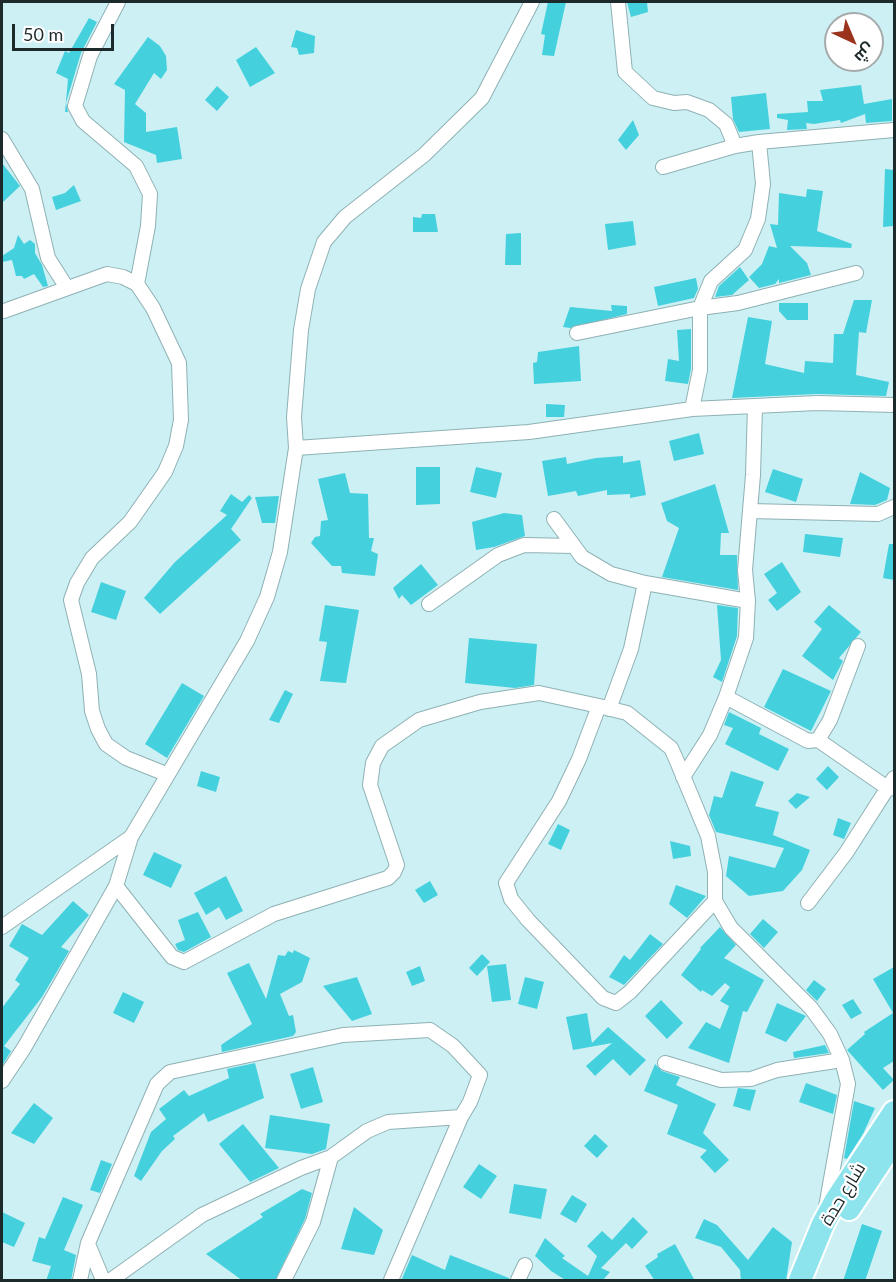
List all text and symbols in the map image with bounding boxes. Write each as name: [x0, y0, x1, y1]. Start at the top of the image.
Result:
scale bar: [15, 12, 117, 50]
north arrow: [824, 12, 884, 72]
text: 50 m: [23, 23, 63, 45]
text: ش: [851, 40, 879, 68]
street label: شارع حدة: [816, 1159, 870, 1229]

